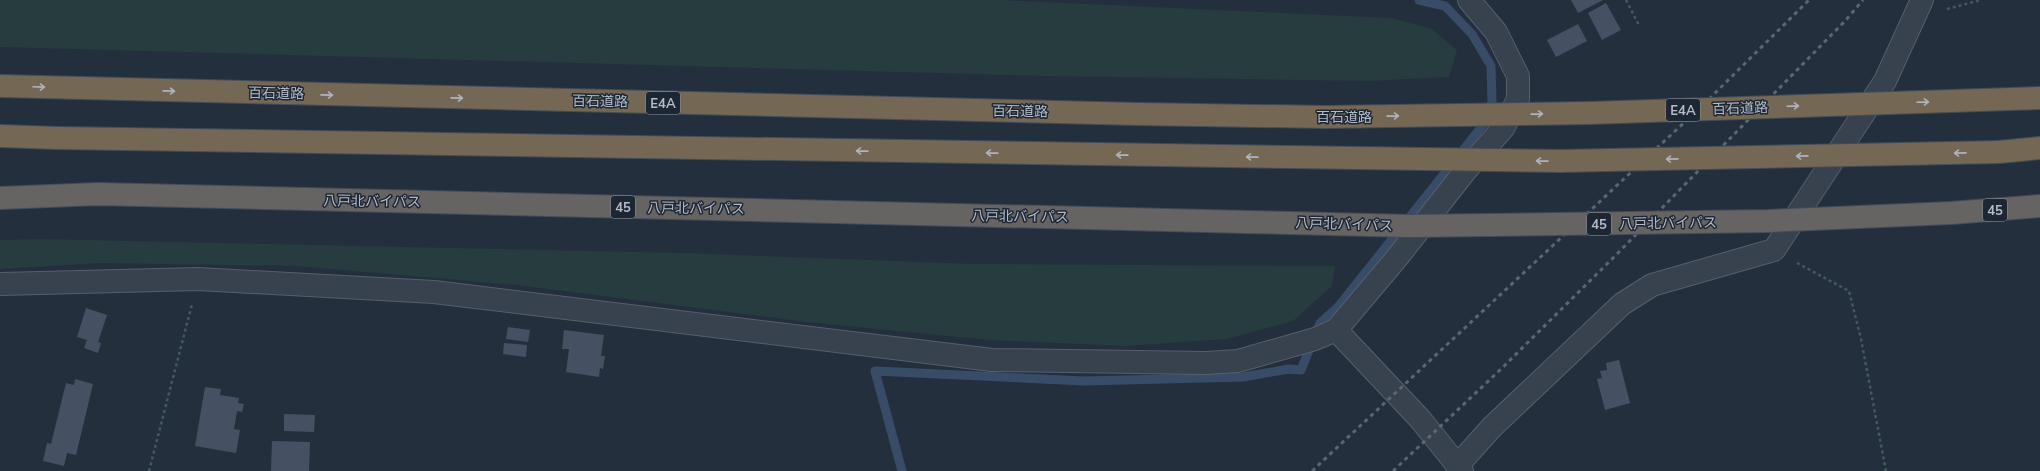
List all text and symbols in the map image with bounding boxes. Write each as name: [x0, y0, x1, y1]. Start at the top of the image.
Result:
one-way arrow: [32, 84, 45, 91]
street label: 百石道路: [248, 84, 304, 102]
one-way arrow: [162, 87, 175, 95]
one-way arrow: [320, 91, 333, 98]
street label: 百石道路: [572, 92, 628, 110]
road number: E4A: [646, 92, 680, 114]
one-way arrow: [450, 94, 463, 102]
street label: 百石道路: [1712, 98, 1768, 118]
one-way arrow: [1916, 98, 1929, 106]
road number: E4A: [1666, 99, 1700, 121]
street label: 百石道路: [992, 102, 1048, 120]
one-way arrow: [1786, 103, 1799, 110]
street label: 百石道路: [1316, 108, 1372, 126]
one-way arrow: [1530, 110, 1543, 118]
one-way arrow: [1386, 112, 1399, 120]
one-way arrow: [856, 147, 869, 155]
one-way arrow: [986, 149, 999, 157]
one-way arrow: [1954, 149, 1967, 156]
one-way arrow: [1116, 151, 1129, 159]
one-way arrow: [1796, 152, 1809, 160]
one-way arrow: [1246, 153, 1259, 161]
one-way arrow: [1666, 155, 1679, 162]
one-way arrow: [1536, 157, 1549, 165]
street label: 八戸北バイパス: [323, 191, 421, 211]
road number: 45: [611, 196, 635, 218]
street label: 八戸北バイパス: [647, 198, 745, 218]
road number: 45: [1983, 199, 2007, 221]
street label: 八戸北バイパス: [971, 206, 1069, 226]
street label: 八戸北バイパス: [1295, 213, 1393, 235]
road number: 45: [1587, 213, 1611, 235]
street label: 八戸北バイパス: [1619, 213, 1717, 233]

